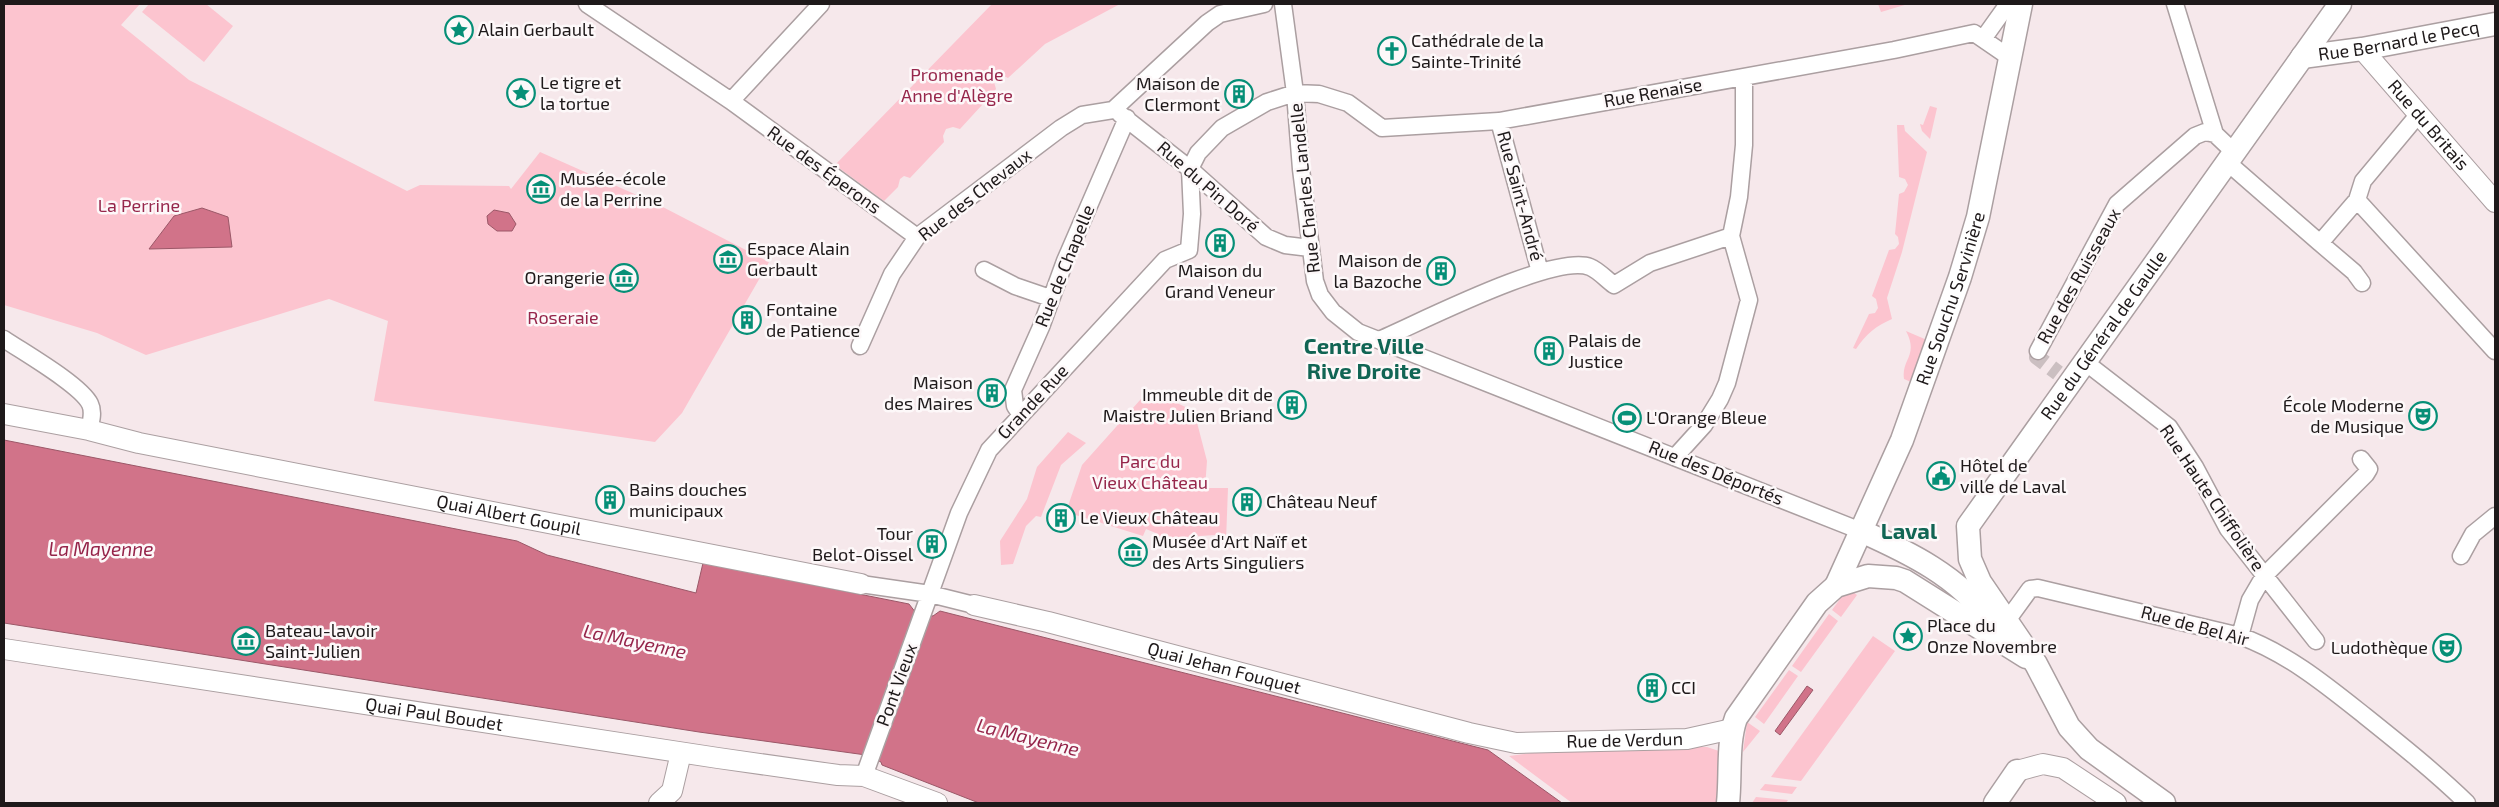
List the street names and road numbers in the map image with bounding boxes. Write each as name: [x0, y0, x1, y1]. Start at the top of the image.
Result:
street label: Rue Bernard le Pecq: [2317, 15, 2481, 65]
street label: Rue Renaise: [1602, 73, 1704, 111]
street label: Rue du Britais: [2384, 75, 2474, 174]
street label: Rue Charles Landelle: [1284, 102, 1324, 274]
street label: Rue des Éperons: [763, 121, 886, 218]
street label: Rue Saint-André: [1493, 128, 1549, 263]
street label: Rue du Pin Doré: [1153, 136, 1264, 237]
street label: Rue des Chevaux: [913, 143, 1036, 245]
street label: Rue de Chapelle: [1030, 201, 1099, 330]
street label: Rue des Ruisseaux: [2032, 203, 2125, 347]
street label: Rue Souchu Servinière: [1910, 210, 1989, 388]
street label: Rue du Général de Gaulle: [2035, 246, 2171, 424]
street label: Grande Rue: [992, 359, 1072, 443]
street label: Rue Haute Chiffolière: [2156, 420, 2270, 575]
street label: Rue des Déportés: [1646, 435, 1787, 509]
street label: Quai Albert Goupil: [435, 489, 584, 539]
street label: Rue de Bel Air: [2139, 600, 2252, 650]
street label: Quai Jehan Fouquet: [1145, 637, 1304, 698]
street label: Pont Vieux: [871, 640, 921, 729]
street label: Quai Paul Boudet: [364, 692, 505, 735]
street label: Rue de Verdun: [1566, 727, 1683, 752]

